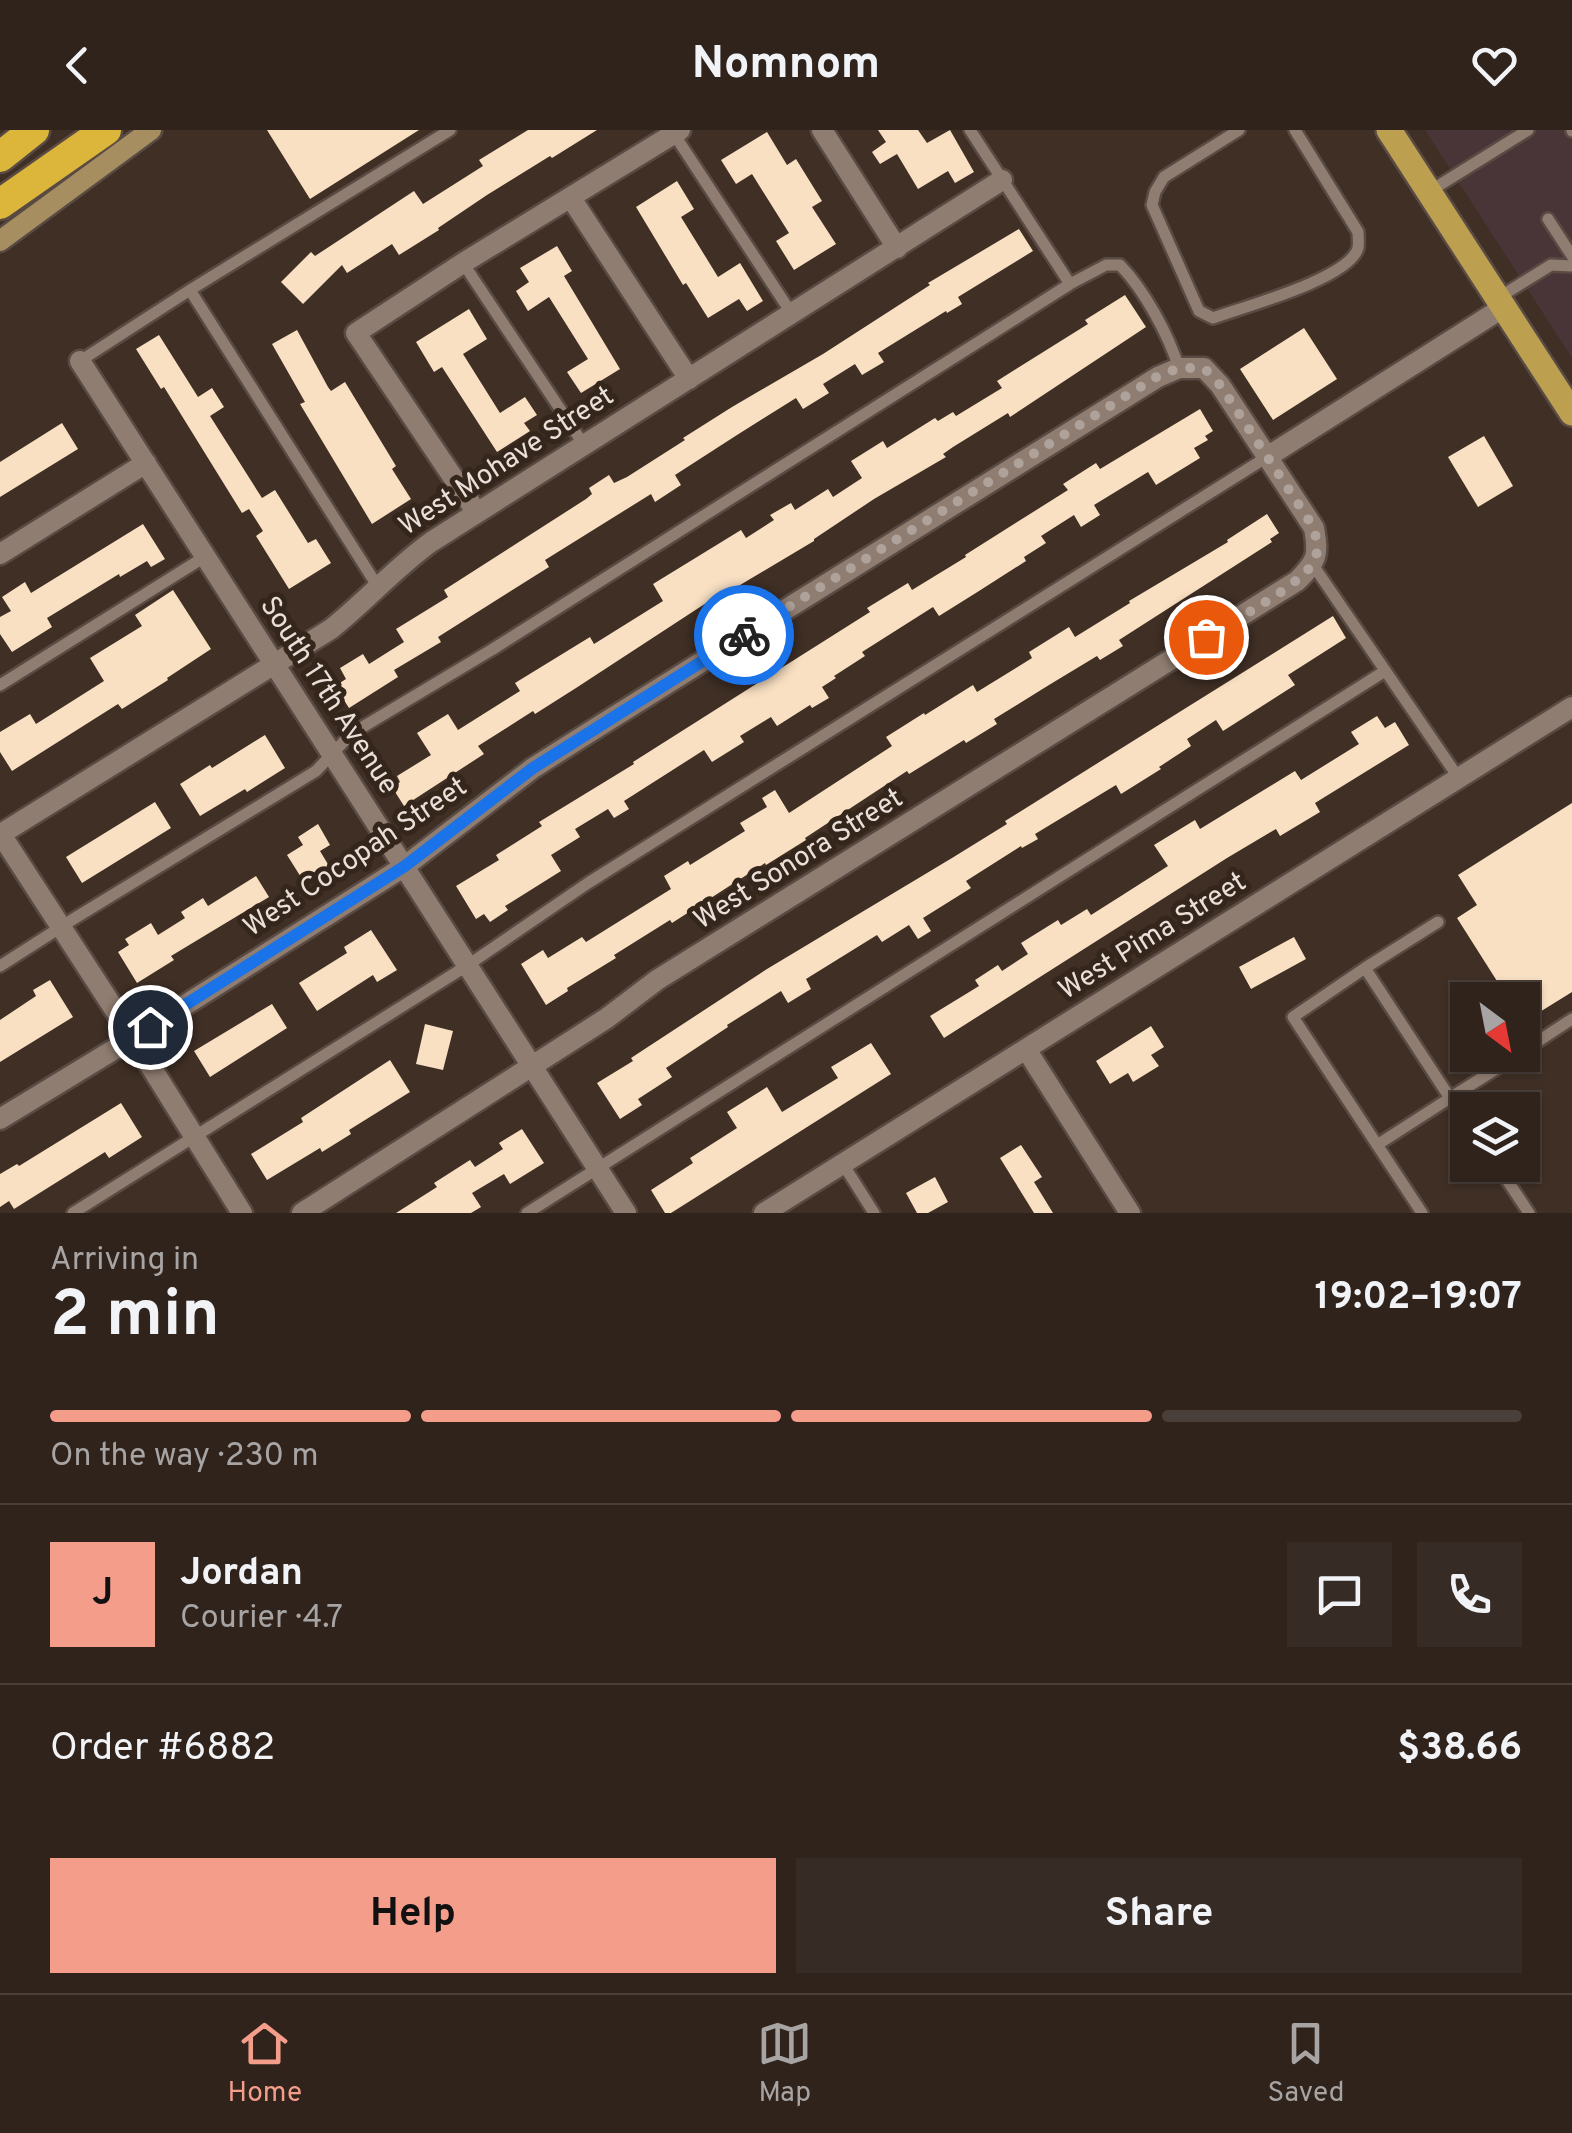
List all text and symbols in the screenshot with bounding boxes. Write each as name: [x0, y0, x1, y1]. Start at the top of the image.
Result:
text: Nomnom: [692, 37, 880, 94]
icon: back: [50, 38, 105, 93]
icon: heart: [1467, 38, 1522, 93]
street label: West Mohave Street: [393, 379, 621, 545]
courier: [694, 585, 794, 685]
street label: South 17th Avenue: [251, 590, 405, 802]
pin: [1164, 595, 1249, 680]
icon: bike: [717, 608, 772, 663]
icon: bag: [1179, 610, 1234, 665]
street label: West Cocopah Street: [237, 770, 475, 946]
street label: West Sonora Street: [688, 781, 910, 939]
street label: West Pima Street: [1052, 865, 1254, 1009]
north arrow: [1450, 982, 1540, 1072]
map controls: [1450, 982, 1540, 1182]
pin: [108, 985, 193, 1070]
icon: home: [123, 1000, 178, 1055]
button: layers: [1450, 1092, 1540, 1182]
text: Arriving in: [50, 1241, 199, 1281]
text: 19:02–19:07: [1315, 1274, 1522, 1323]
text: 2 min: [50, 1277, 220, 1359]
text: On the way · 230 m: [50, 1437, 319, 1477]
button: chat: [1287, 1542, 1392, 1647]
button: phone: [1417, 1542, 1522, 1647]
text: Jordan: [180, 1550, 303, 1599]
text: J: [92, 1570, 113, 1619]
text: Courier · 4.7: [180, 1599, 343, 1639]
text: Order #6882: [50, 1725, 275, 1774]
text: $38.66: [1397, 1725, 1522, 1774]
button: Help: [50, 1858, 776, 1973]
button: Share: [796, 1858, 1522, 1973]
tab: Home: [228, 2016, 302, 2112]
tab: Map: [757, 2016, 812, 2112]
tab: Saved: [1267, 2016, 1344, 2112]

